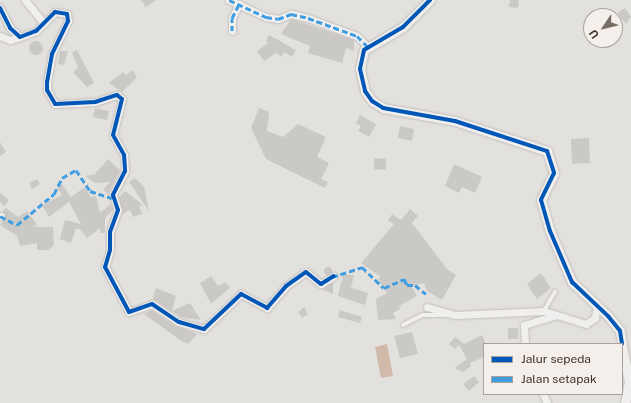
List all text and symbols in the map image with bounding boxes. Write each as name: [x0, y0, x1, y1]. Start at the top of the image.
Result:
north arrow: [583, 8, 623, 48]
text: U: [587, 28, 601, 41]
legend: [483, 343, 623, 395]
text: Jalur sepeda: [521, 352, 591, 366]
text: Jalan setapak: [521, 372, 597, 386]

